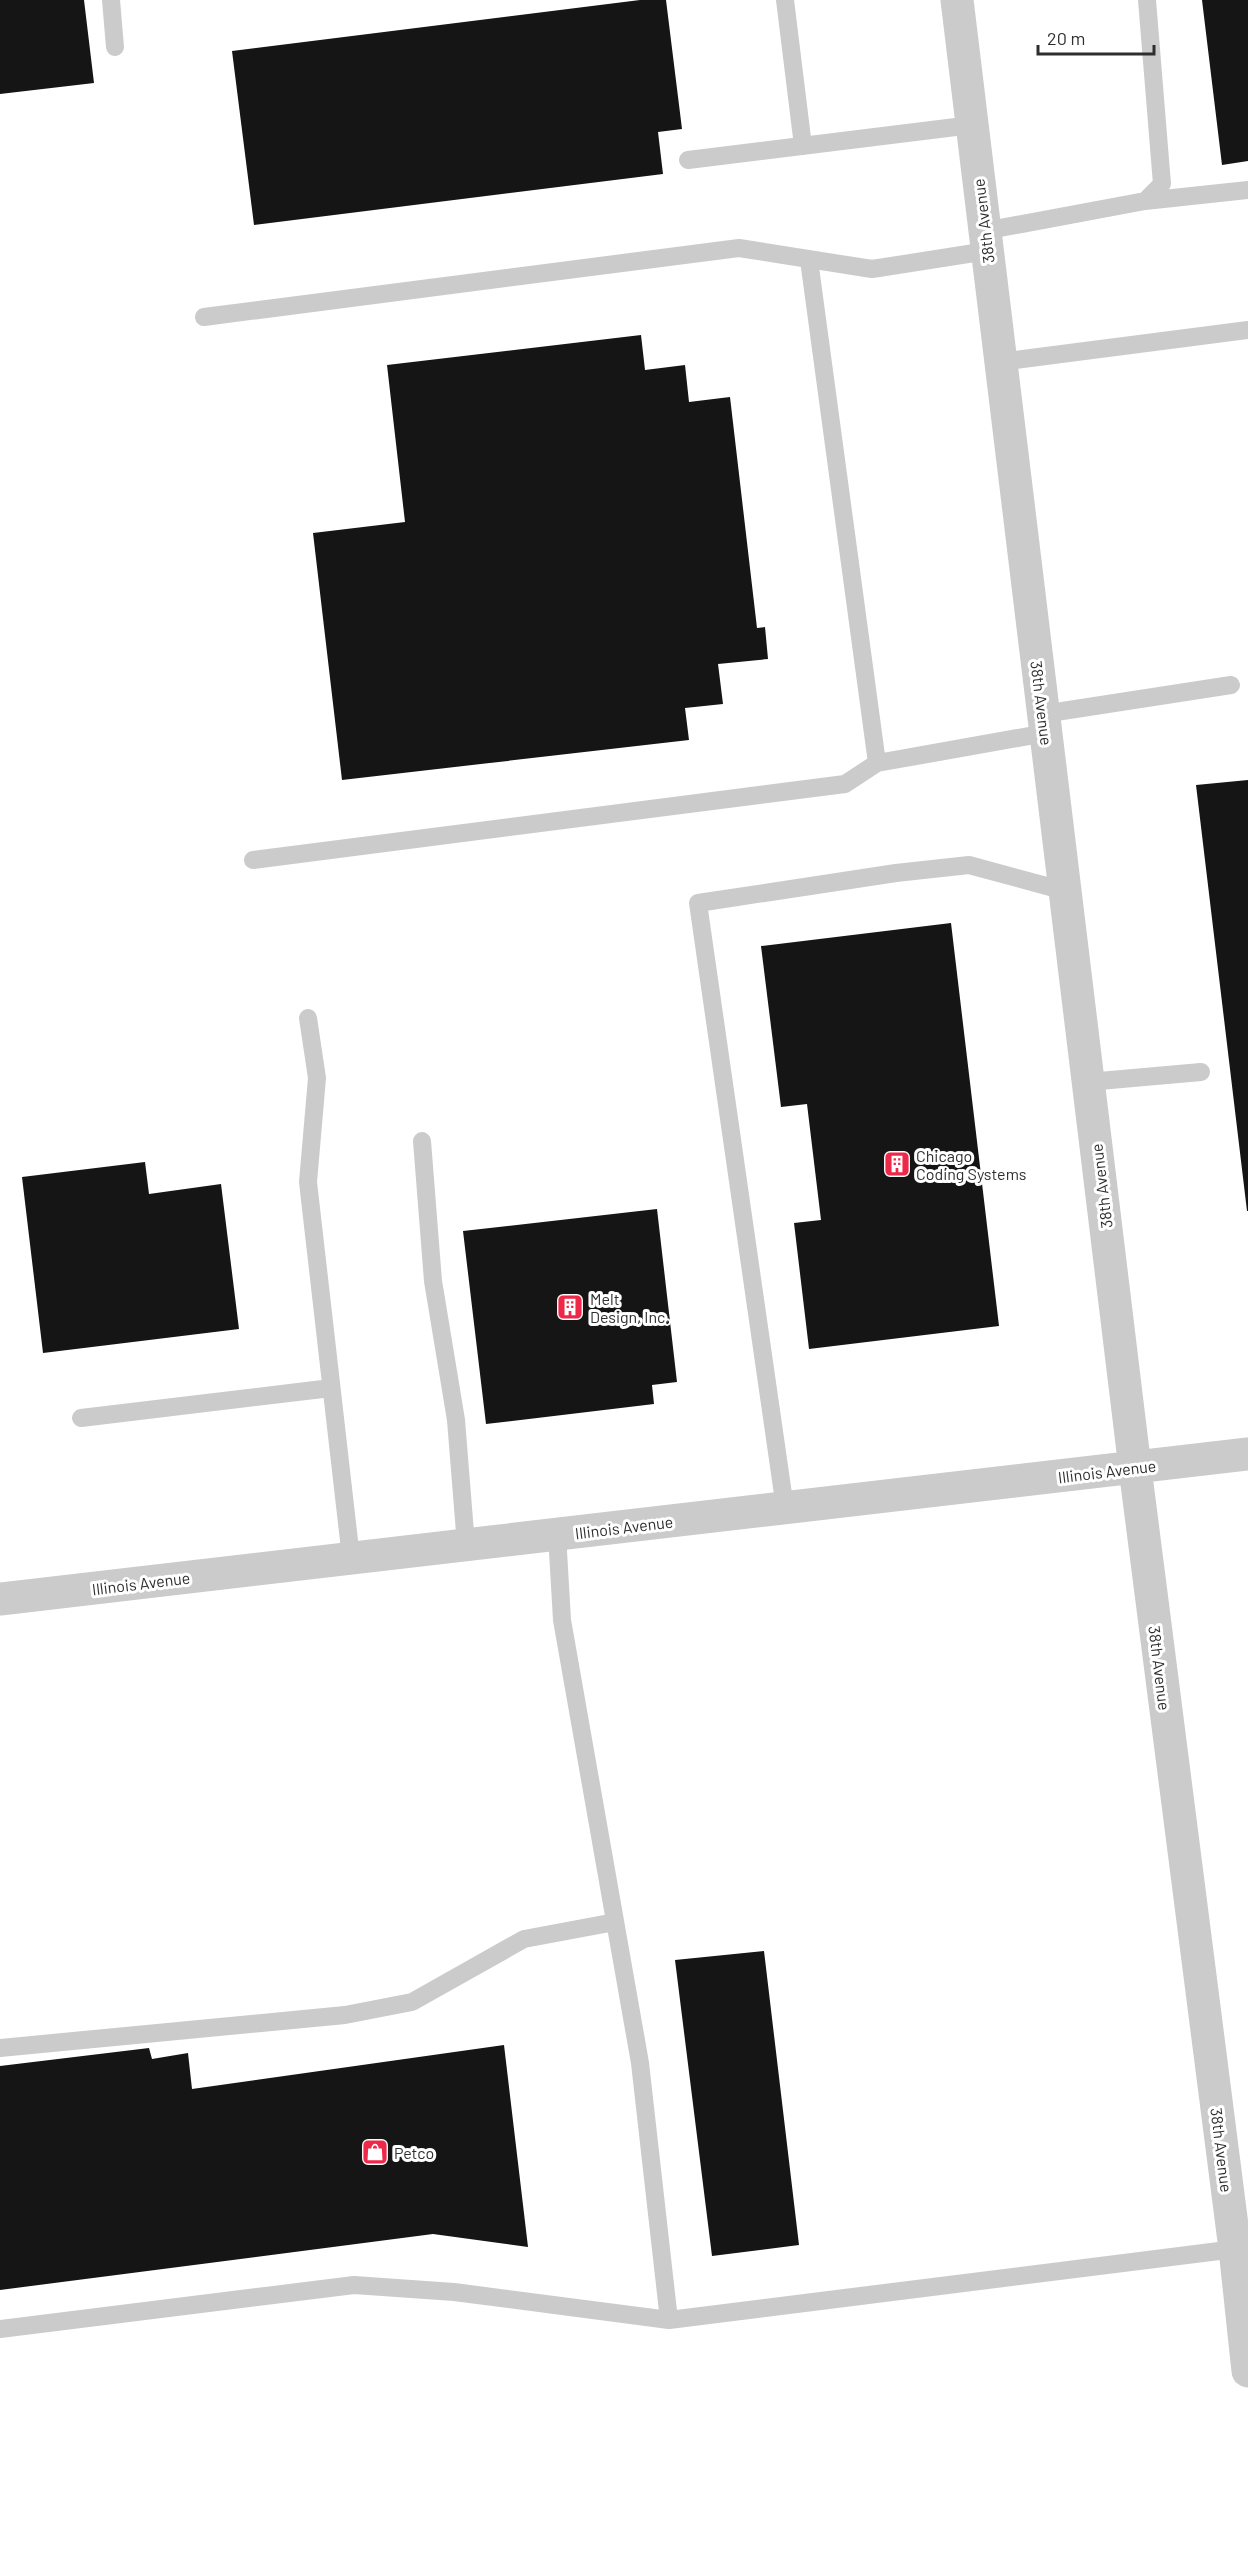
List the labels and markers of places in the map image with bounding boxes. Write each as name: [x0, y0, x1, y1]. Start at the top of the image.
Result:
place label: Chicago Coding Systems: [916, 1146, 1027, 1183]
building icon: Chicago Coding Systems: [882, 1149, 912, 1179]
place label: Melt Design, Inc.: [590, 1289, 669, 1326]
building icon: Melt Design, Inc.: [555, 1292, 585, 1322]
shop icon: Petco: [360, 2137, 390, 2167]
place label: Petco: [394, 2143, 434, 2162]

